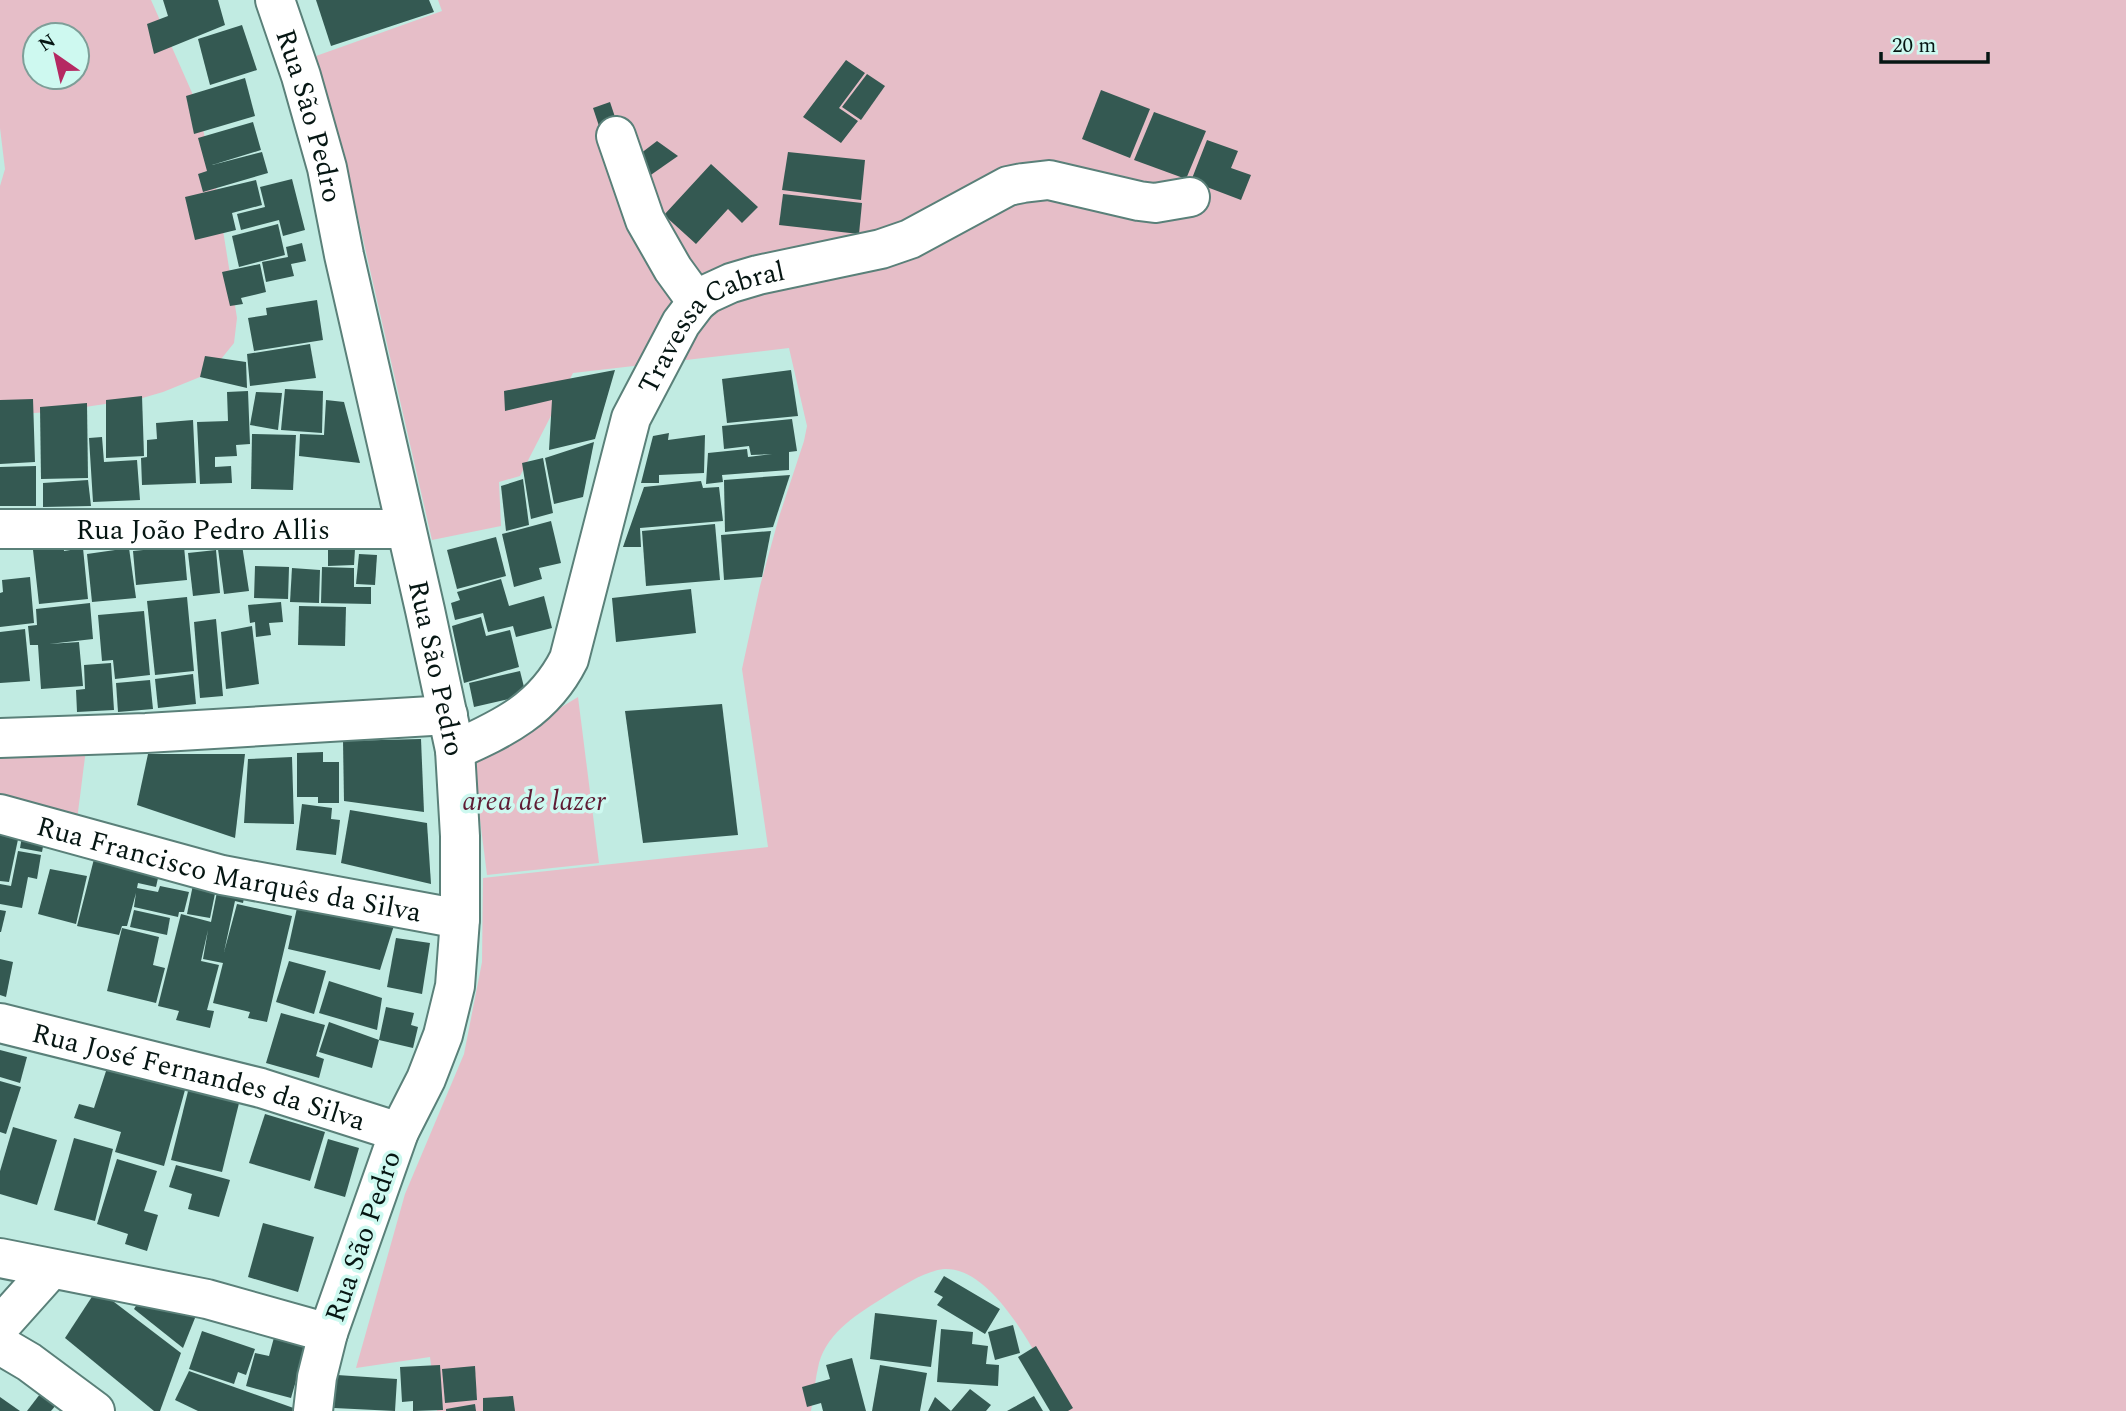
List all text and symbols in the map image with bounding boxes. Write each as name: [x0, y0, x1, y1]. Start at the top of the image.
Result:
north arrow: [21, 21, 91, 91]
scale bar: [1881, 21, 1988, 65]
street label: Rua São Pedro: [263, 23, 353, 206]
text: N: [33, 27, 62, 60]
text: 20 m: [1892, 30, 1936, 62]
street label: Travessa Cabral: [627, 250, 789, 402]
street label: Rua João Pedro Allis: [76, 509, 330, 552]
street label: Rua São Pedro: [396, 576, 476, 760]
park label: area de lazer: [462, 780, 606, 823]
street label: Rua Francisco Marquês da Silva: [32, 805, 425, 935]
street label: Rua José Fernandes da Silva: [27, 1012, 371, 1143]
street label: Rua São Pedro: [314, 1145, 413, 1328]

